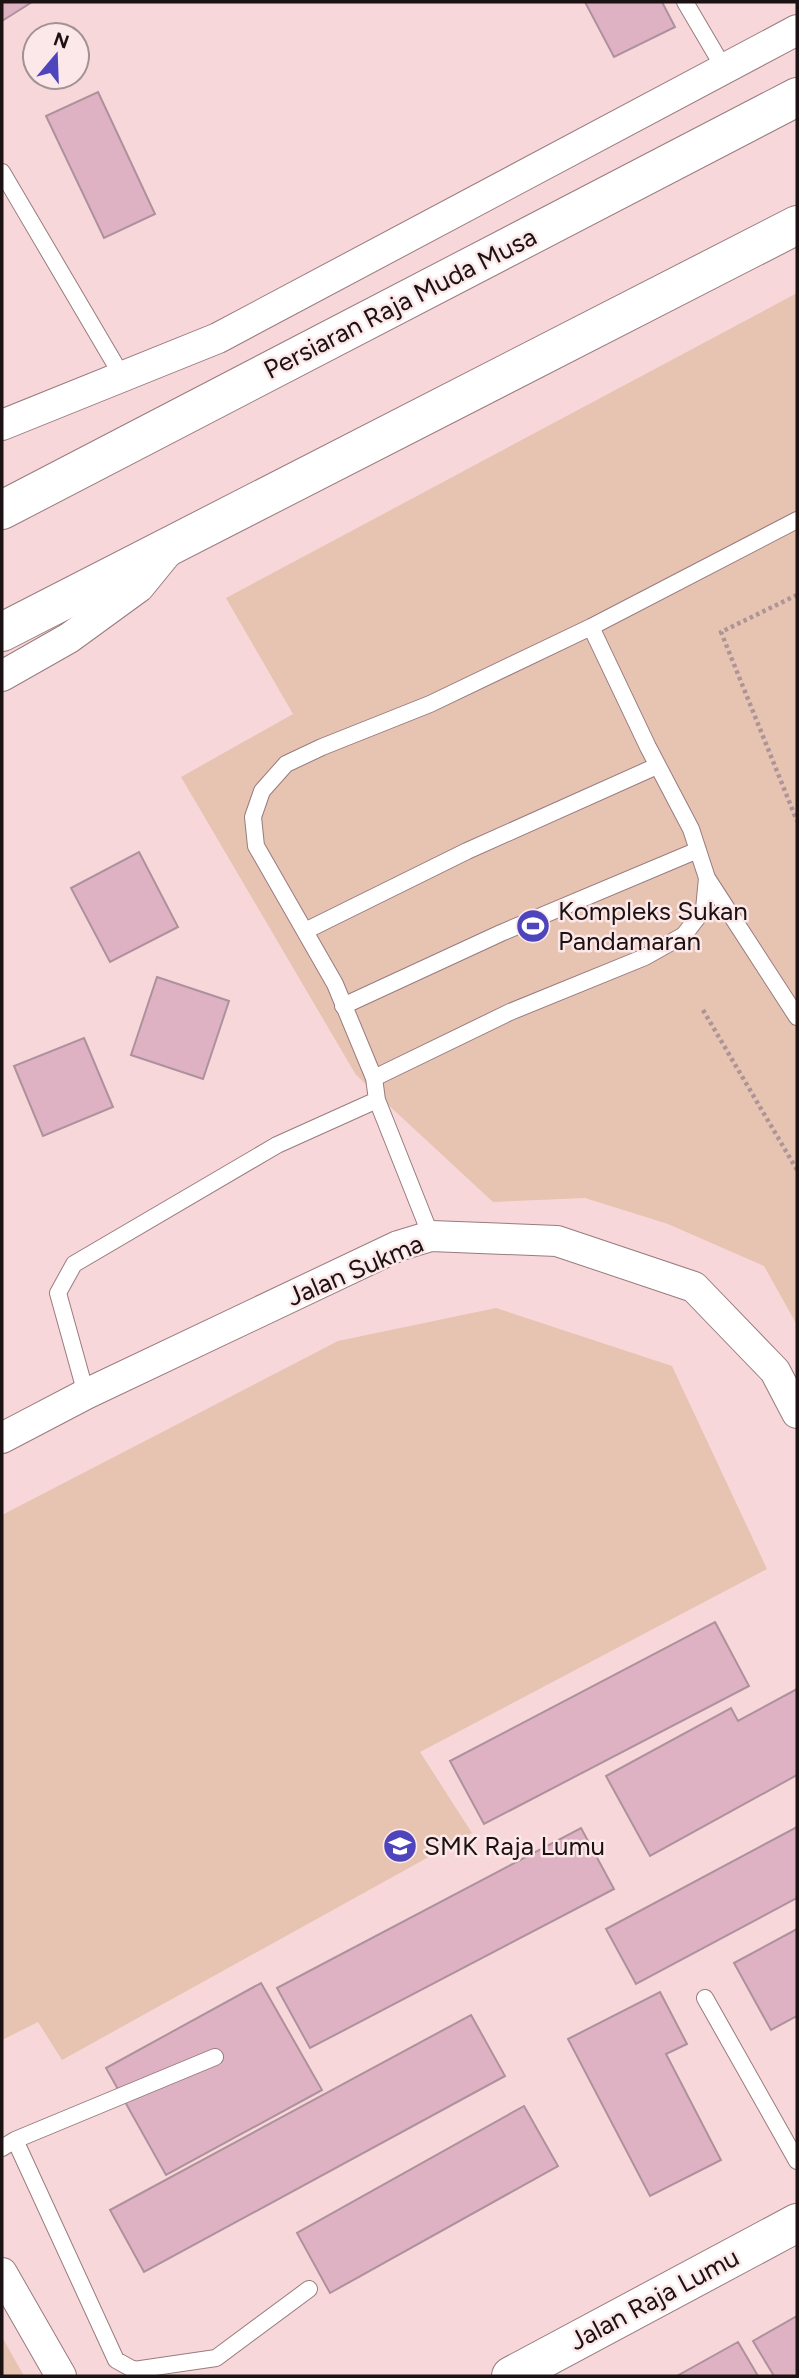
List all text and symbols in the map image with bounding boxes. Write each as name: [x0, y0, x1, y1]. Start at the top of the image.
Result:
north arrow: [21, 21, 91, 91]
text: N: [51, 27, 72, 54]
street label: Persiaran Raja Muda Musa: [258, 220, 542, 386]
place label: Kompleks Sukan Pandamaran: [558, 895, 748, 957]
sports icon: Kompleks Sukan Pandamaran: [514, 907, 552, 945]
street label: Jalan Sukma: [282, 1227, 428, 1313]
school or university icon: SMK Raja Lumu: [381, 1827, 419, 1865]
place label: SMK Raja Lumu: [424, 1830, 605, 1862]
street label: Jalan Raja Lumu: [564, 2241, 744, 2357]

